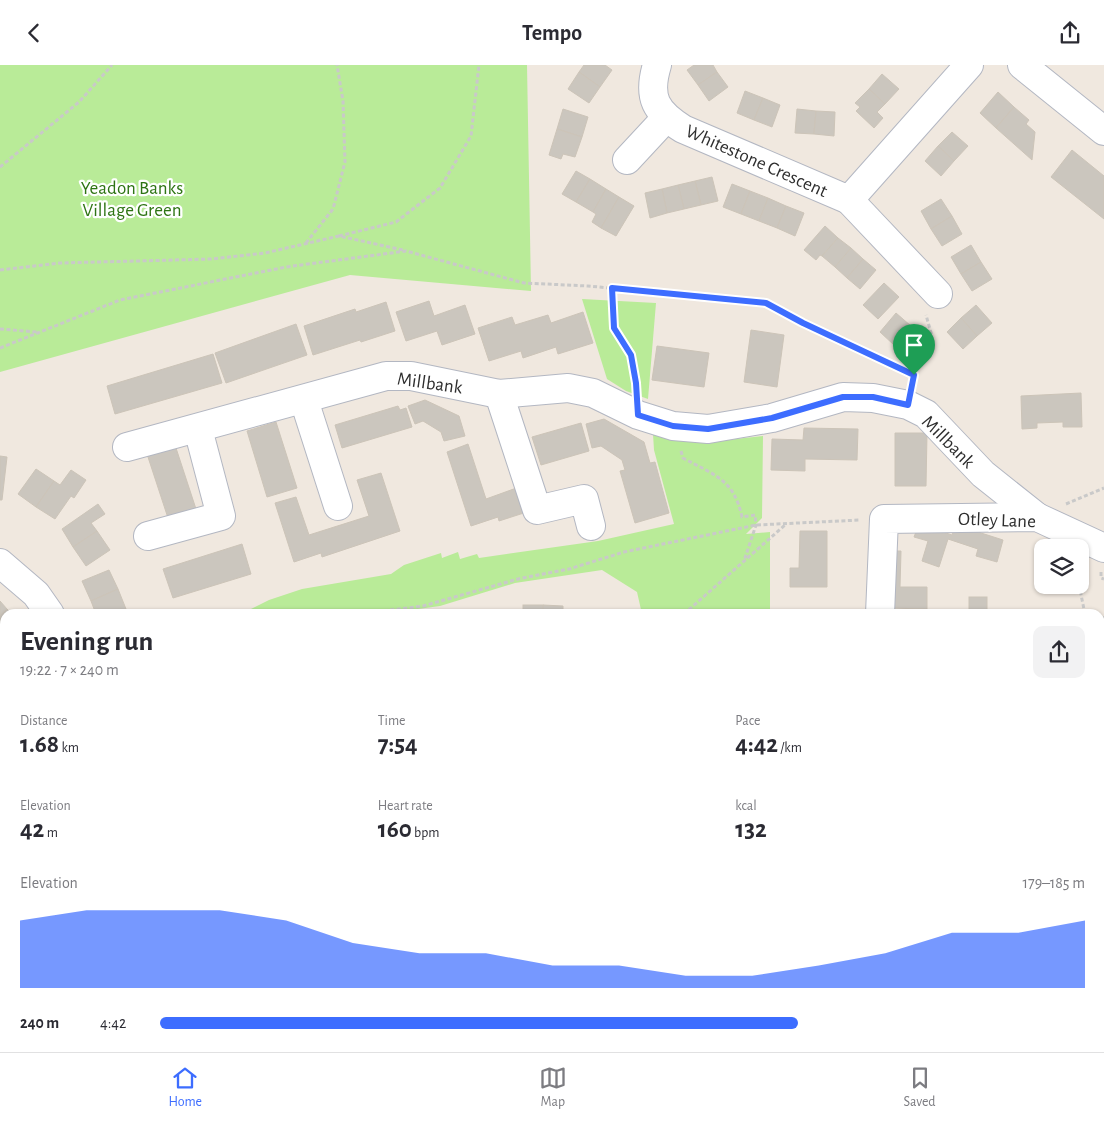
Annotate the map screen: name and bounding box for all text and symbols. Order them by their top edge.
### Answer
icon: back [20,19,48,47]
icon: share [1056,19,1084,47]
text: Tempo [522,22,582,44]
street label: Whitestone Crescent [683,122,830,201]
park label: Yeadon Banks Village Green [81,179,183,220]
pin [893,324,935,375]
icon: arrive [900,331,928,359]
street label: Millbank [396,369,464,398]
street label: Millbank [918,412,978,472]
street label: Otley Lane [958,510,1036,531]
map controls [1034,539,1089,594]
button: layers [1034,539,1089,594]
button: share [1033,626,1085,678]
text: Evening run [20,628,153,656]
text: 19:22 · 7 × 240 m [20,662,119,678]
text: Distance [20,714,67,728]
text: Time [378,714,406,728]
text: Pace [735,714,761,728]
text: 1.68 [20,732,59,757]
text: 7:54 [378,732,418,757]
text: 4:42 [735,732,778,757]
text: km [59,741,79,755]
text: /km [778,741,802,755]
text: Elevation [20,799,71,813]
text: Heart rate [378,799,433,813]
text: kcal [735,799,757,813]
text: 42 [20,817,44,842]
text: 160 [378,817,412,842]
text: 132 [735,817,767,842]
text: m [44,826,58,840]
text: bpm [412,826,439,840]
text: Elevation [20,875,78,891]
text: 179–185 m [1022,875,1085,891]
text: 240 m [20,1015,59,1031]
text: 4:42 [100,1015,126,1031]
tab: Home [168,1064,202,1111]
tab: Map [539,1064,567,1111]
tab: Saved [904,1064,936,1111]

